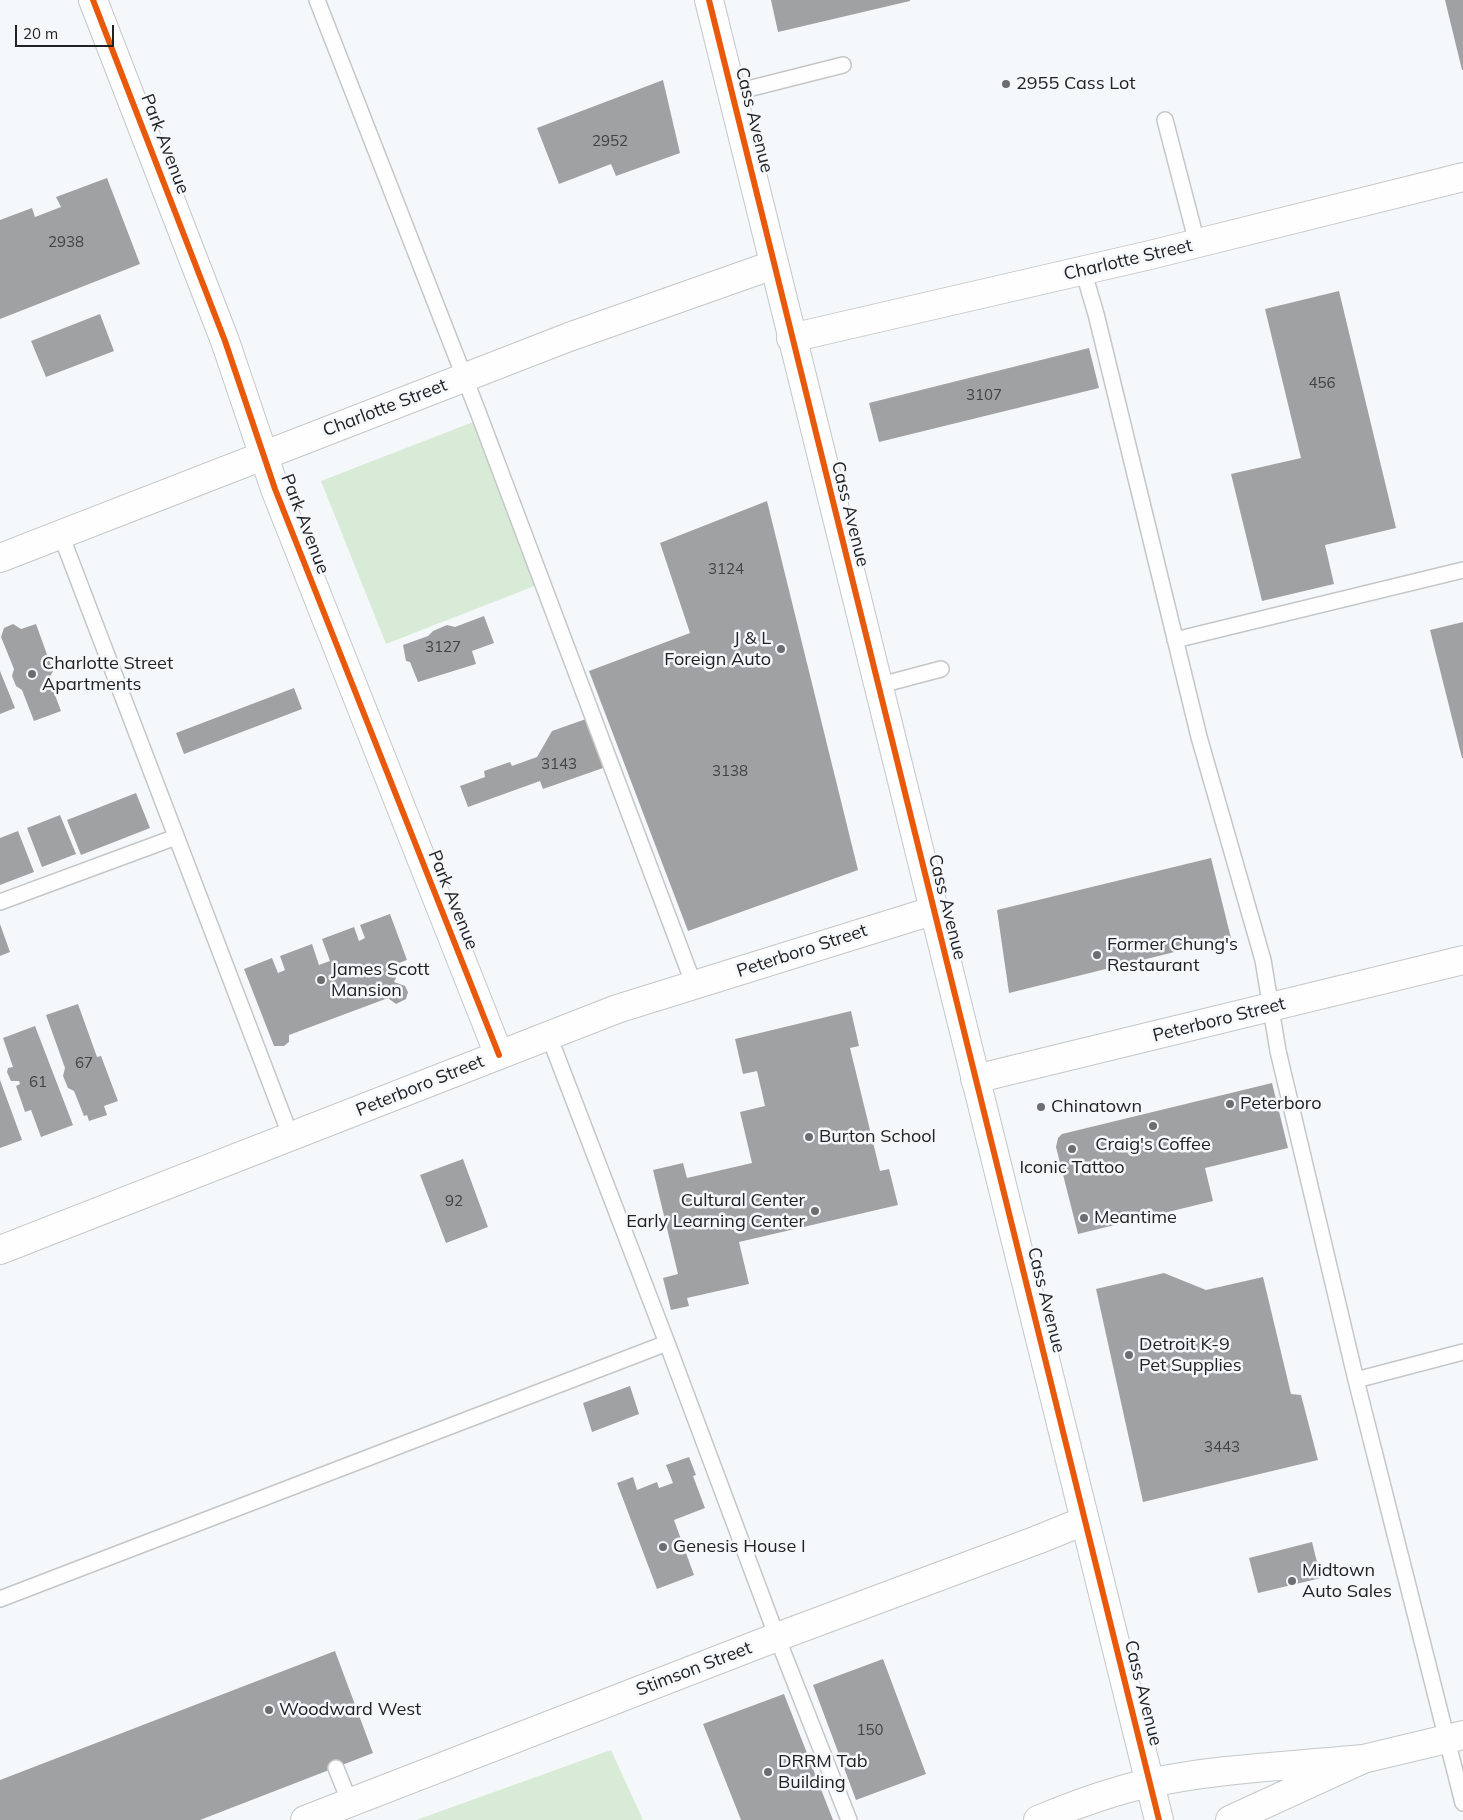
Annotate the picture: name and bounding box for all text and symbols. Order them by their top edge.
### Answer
scale bar [18,15,116,47]
text: 20 m [23,24,58,43]
street label: Cass Avenue [730,65,778,175]
place label: 2955 Cass Lot [1016,73,1135,95]
marker: 2955 Cass Lot [1000,78,1012,90]
street label: Park Avenue [136,91,194,197]
house number: 2952 [592,132,628,150]
house number: 2938 [48,233,84,251]
street label: Charlotte Street [1062,235,1194,285]
street label: Charlotte Street [320,374,450,442]
house number: 456 [1309,374,1335,392]
house number: 3107 [966,386,1002,404]
street label: Cass Avenue [826,459,874,569]
street label: Park Avenue [276,471,334,577]
house number: 3124 [708,560,744,578]
place label: J & L Foreign Auto [664,628,771,670]
house number: 3127 [425,638,461,656]
marker: J & L Foreign Auto [775,643,787,655]
place label: Charlotte Street Apartments [42,653,173,696]
marker: Charlotte Street Apartments [26,668,38,680]
house number: 3143 [541,755,577,773]
house number: 3138 [712,762,748,780]
street label: Park Avenue [423,847,483,953]
street label: Cass Avenue [923,852,971,962]
street label: Peterboro Street [734,920,870,982]
place label: Former Chung's Restaurant [1107,934,1238,976]
marker: Former Chung's Restaurant [1091,949,1103,961]
place label: James Scott Mansion [331,959,429,1002]
marker: James Scott Mansion [315,974,327,986]
street label: Peterboro Street [1150,993,1288,1047]
street label: Peterboro Street [353,1051,487,1121]
house number: 67 [75,1054,93,1072]
house number: 61 [29,1073,47,1091]
place label: Peterboro [1240,1093,1321,1115]
place label: Chinatown [1051,1096,1142,1118]
marker: Peterboro [1224,1098,1236,1110]
marker: Chinatown [1035,1101,1047,1113]
marker: Craig's Coffee [1147,1120,1159,1132]
place label: Burton School [819,1126,936,1148]
marker: Burton School [803,1131,815,1143]
place label: Craig's Coffee [1095,1134,1211,1156]
marker: Iconic Tattoo [1066,1143,1078,1155]
place label: Iconic Tattoo [1019,1157,1125,1179]
place label: Cultural Center Early Learning Center [626,1190,805,1232]
house number: 92 [445,1192,463,1210]
marker: Cultural Center Early Learning Center [809,1205,821,1217]
place label: Meantime [1094,1207,1177,1229]
marker: Meantime [1078,1212,1090,1224]
street label: Cass Avenue [1022,1245,1070,1355]
place label: Detroit K-9 Pet Supplies [1139,1334,1242,1376]
marker: Detroit K-9 Pet Supplies [1123,1349,1135,1361]
house number: 3443 [1204,1438,1240,1456]
place label: Genesis House I [673,1536,806,1558]
marker: Genesis House I [657,1541,669,1553]
place label: Midtown Auto Sales [1302,1560,1392,1602]
marker: Midtown Auto Sales [1286,1575,1298,1587]
street label: Stimson Street [633,1637,755,1701]
street label: Cass Avenue [1119,1638,1167,1748]
place label: Woodward West [279,1699,421,1721]
marker: Woodward West [263,1704,275,1716]
house number: 150 [857,1721,883,1739]
place label: DRRM Tab Building [778,1751,868,1794]
marker: DRRM Tab Building [762,1766,774,1778]

